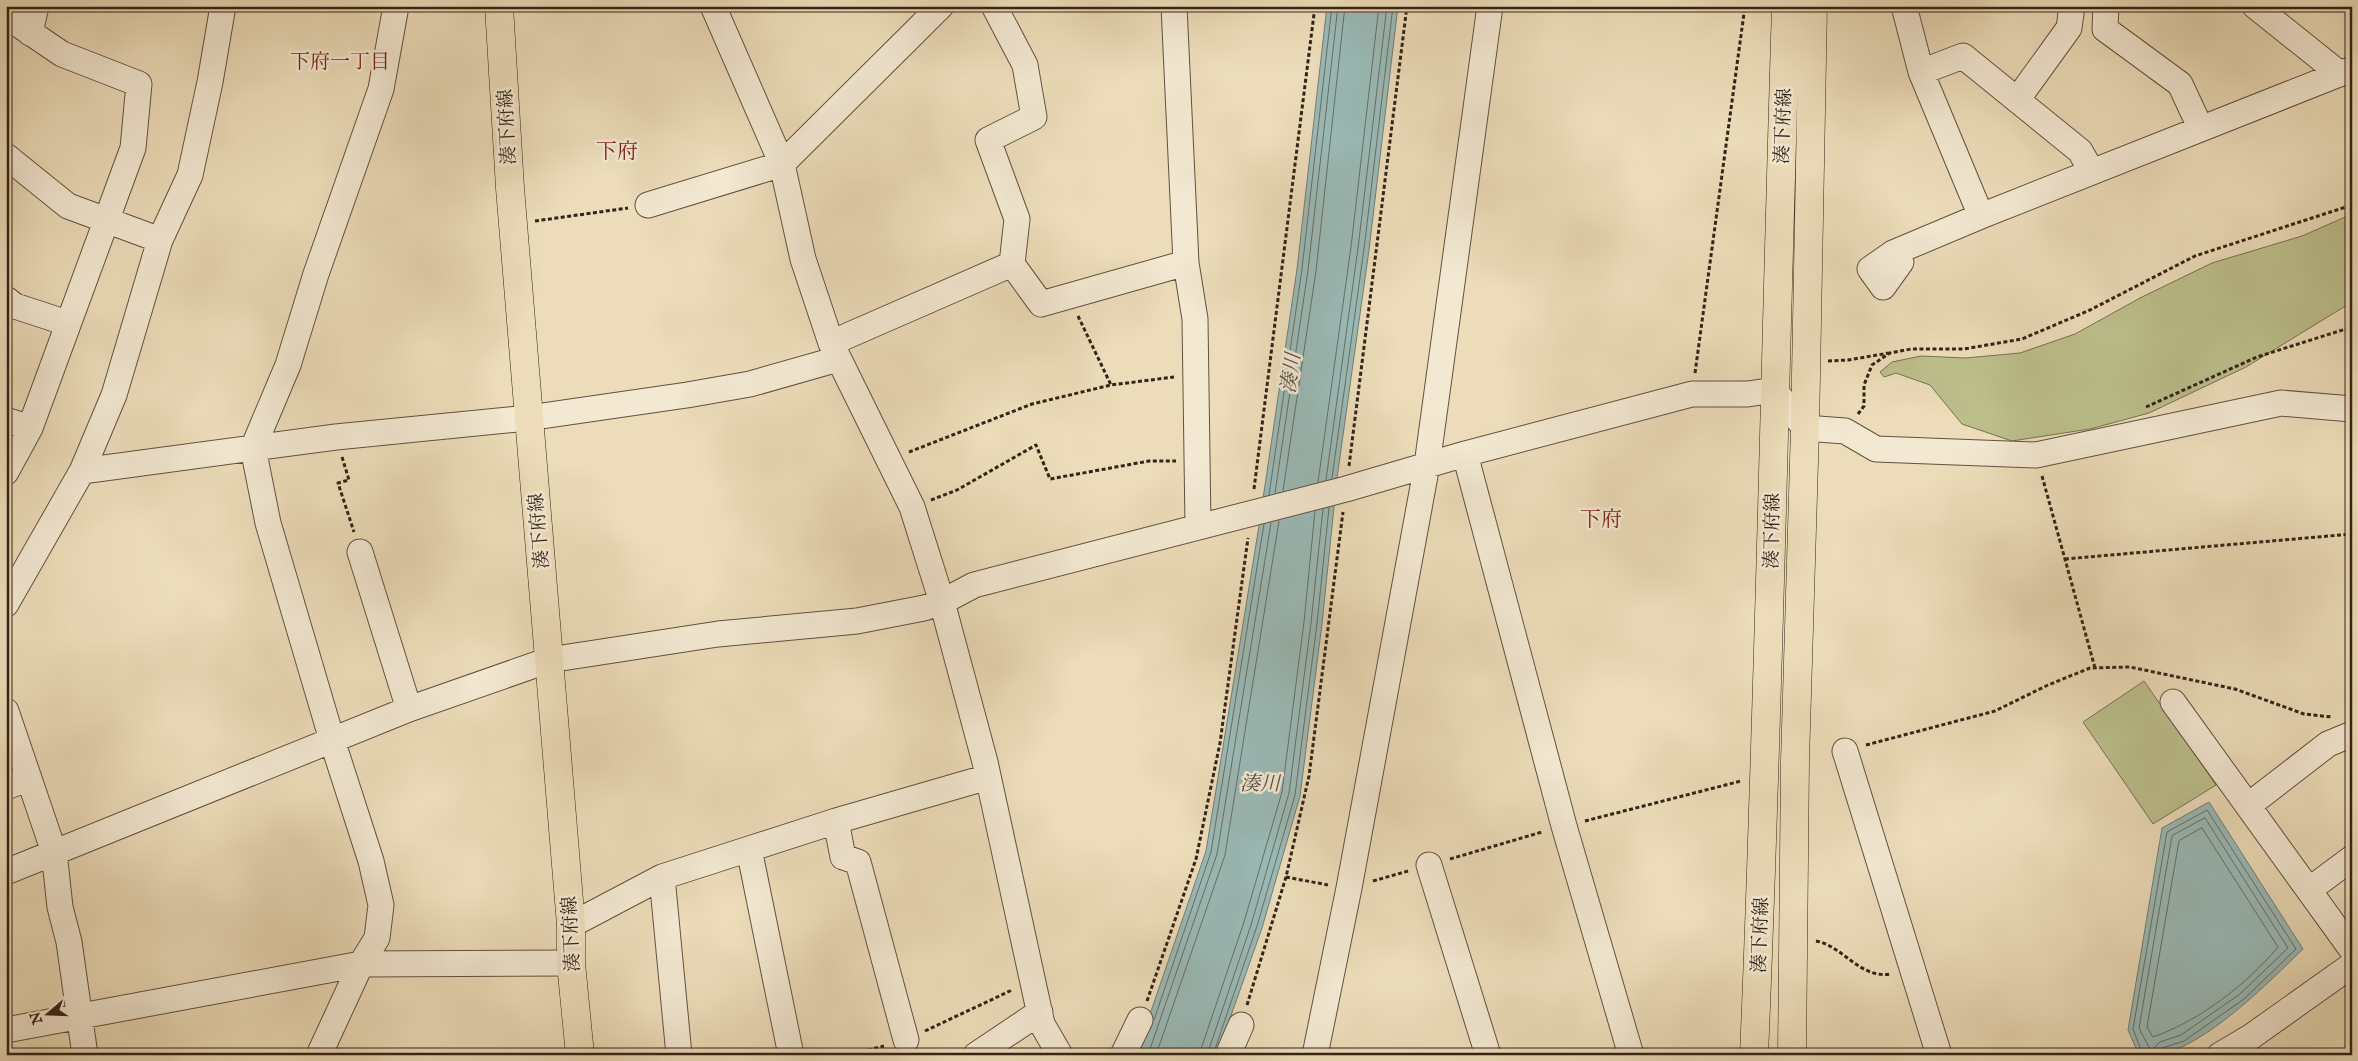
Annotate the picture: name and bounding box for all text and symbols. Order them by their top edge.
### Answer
district label: 下府一丁目 [290,50,390,75]
street label: 湊下府線 [494,88,522,165]
street label: 湊下府線 [1771,88,1797,164]
district label: 下府 [596,139,638,166]
water label: 湊川 [1276,350,1307,395]
street label: 湊下府線 [525,492,555,570]
street label: 湊下府線 [1760,493,1786,569]
district label: 下府 [1580,507,1622,534]
water label: 湊川 [1240,772,1282,797]
street label: 湊下府線 [558,895,586,972]
street label: 湊下府線 [1748,897,1774,973]
north arrow [22,988,72,1038]
text: N [26,1009,47,1028]

